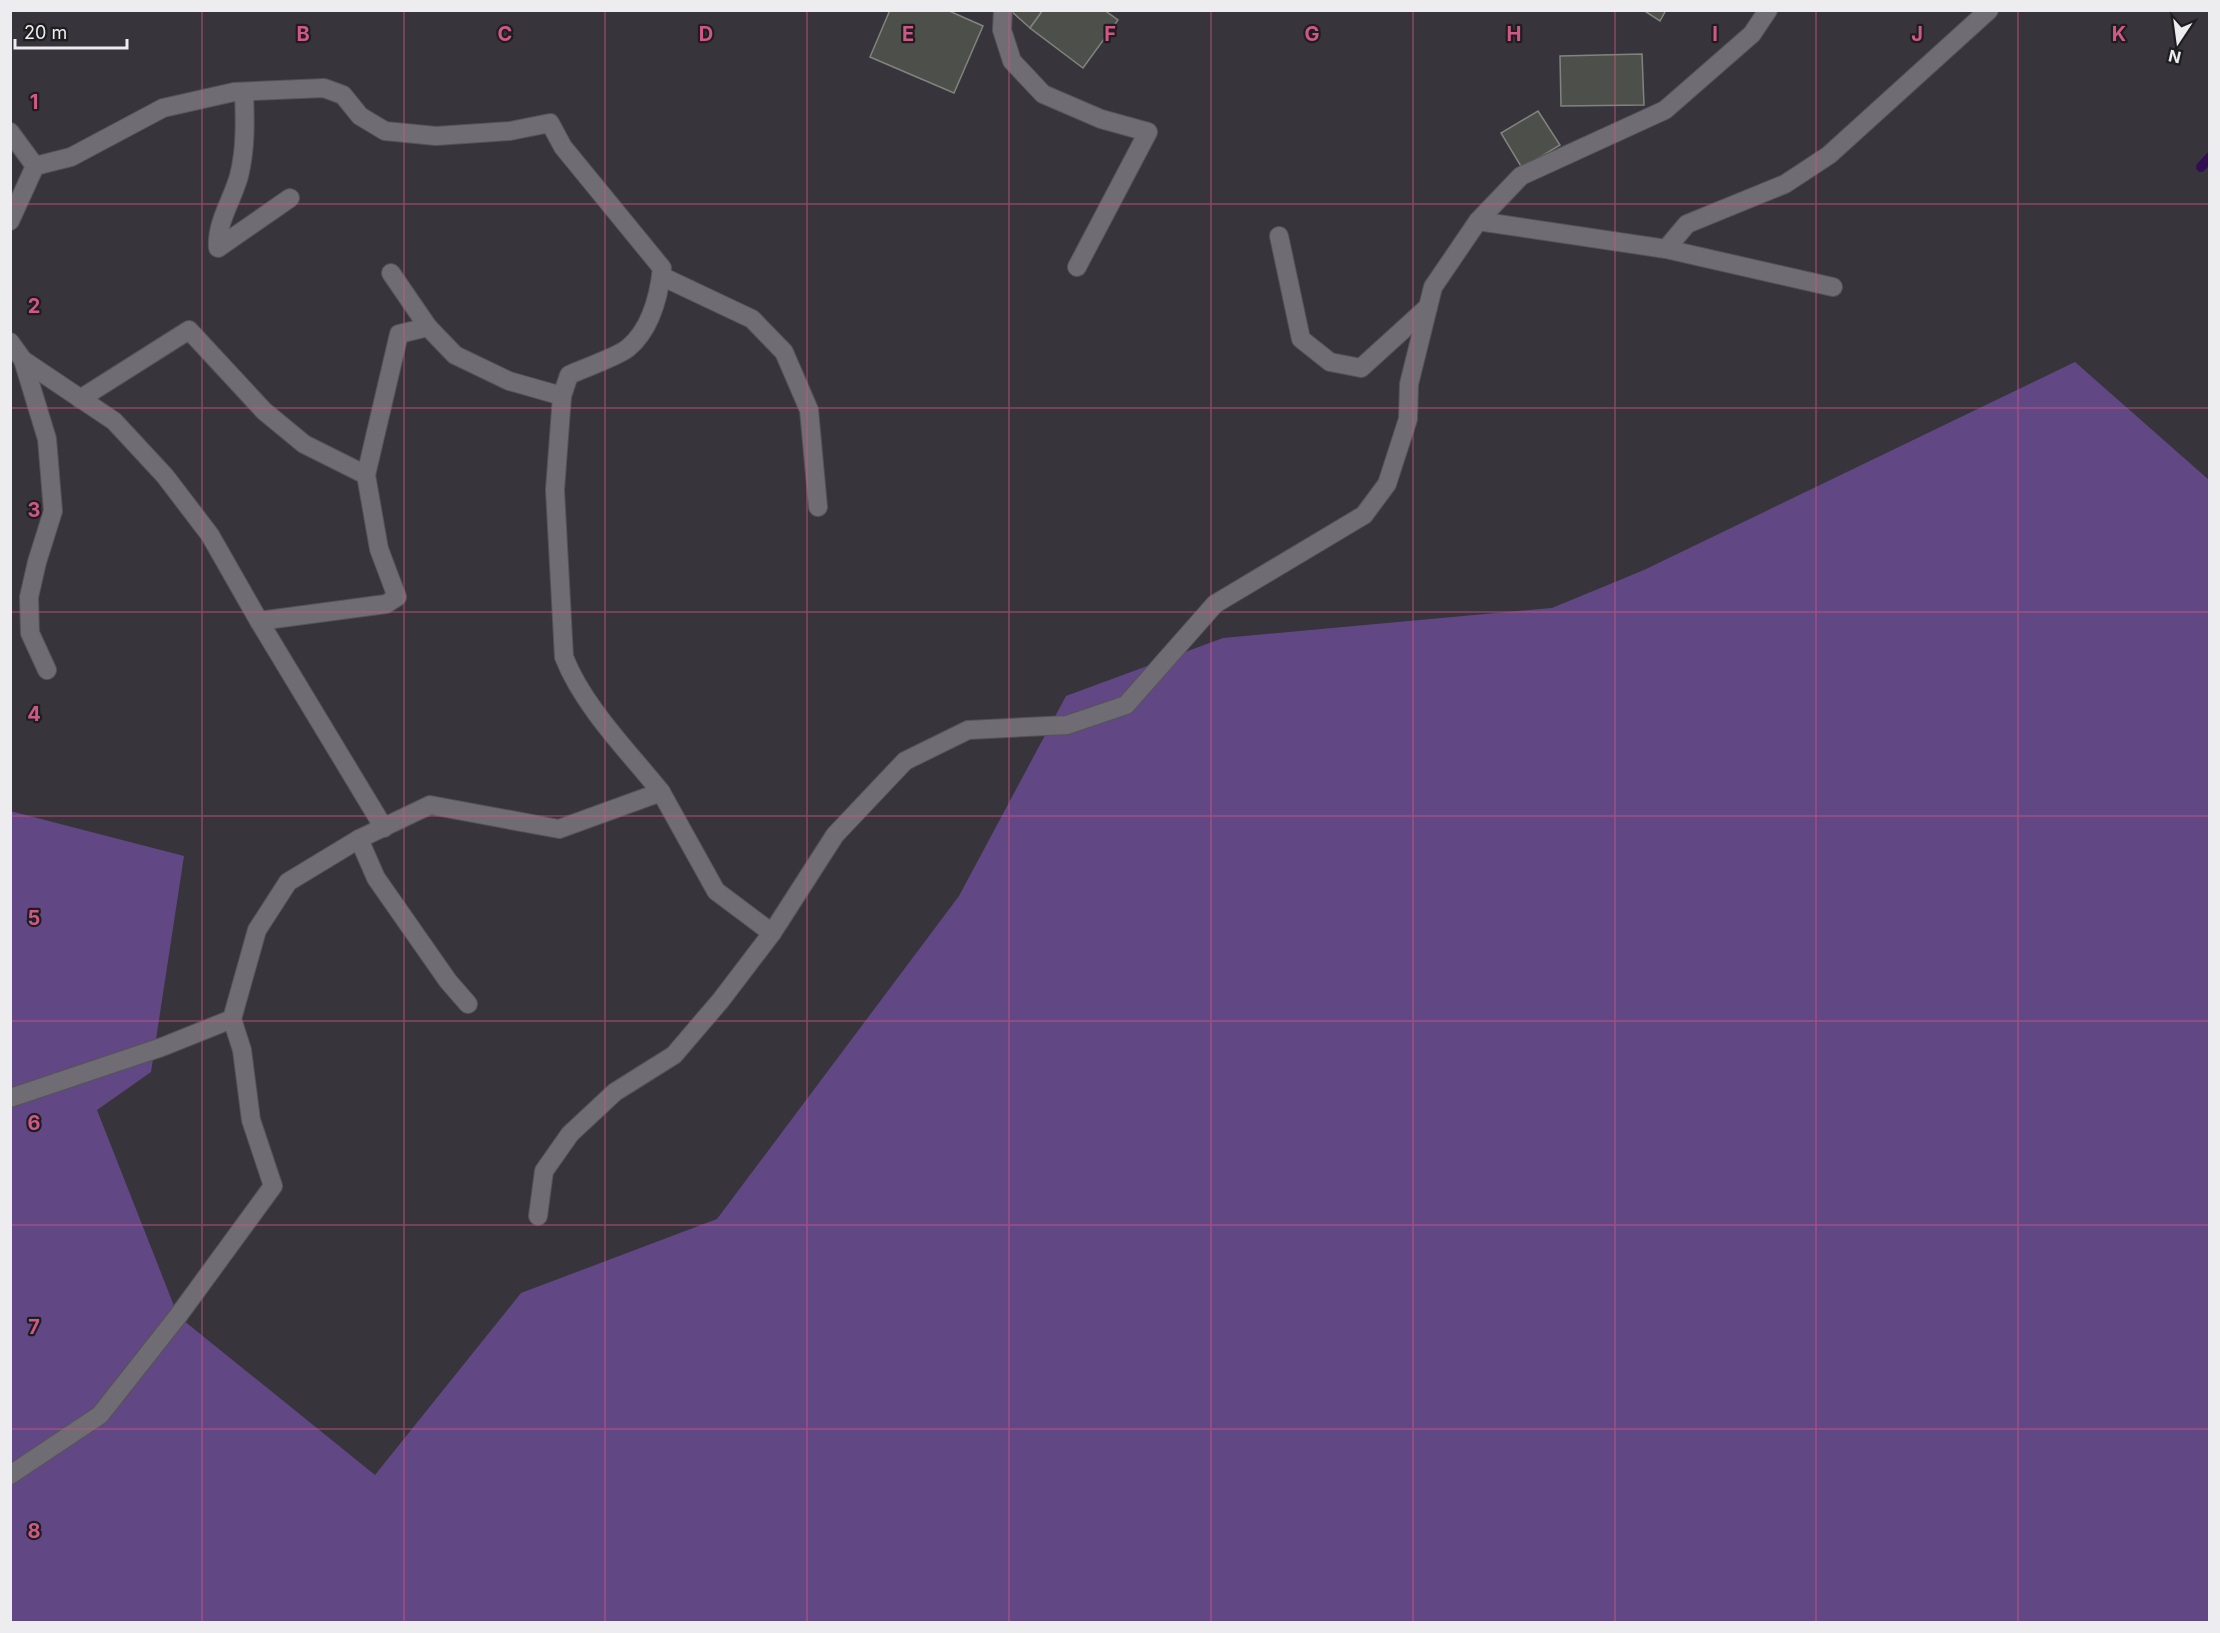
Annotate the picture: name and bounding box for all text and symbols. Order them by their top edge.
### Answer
scale bar [15,12,128,50]
north arrow [2148,12,2208,72]
text: 20 m [24,22,67,43]
text: B [296,22,310,46]
text: C [498,22,512,46]
text: D [699,22,713,46]
text: E [902,22,914,46]
text: F [1104,22,1116,46]
text: G [1304,22,1320,46]
text: H [1507,22,1521,46]
text: I [1712,22,1718,46]
text: J [1911,22,1923,46]
text: K [2112,22,2126,46]
text: N [2166,45,2183,68]
text: 1 [30,90,38,114]
text: 2 [28,294,40,318]
text: 3 [28,498,40,522]
text: 4 [27,702,41,726]
text: 5 [28,906,40,930]
text: 6 [28,1111,41,1135]
text: 7 [28,1315,40,1339]
text: 8 [27,1519,41,1543]

